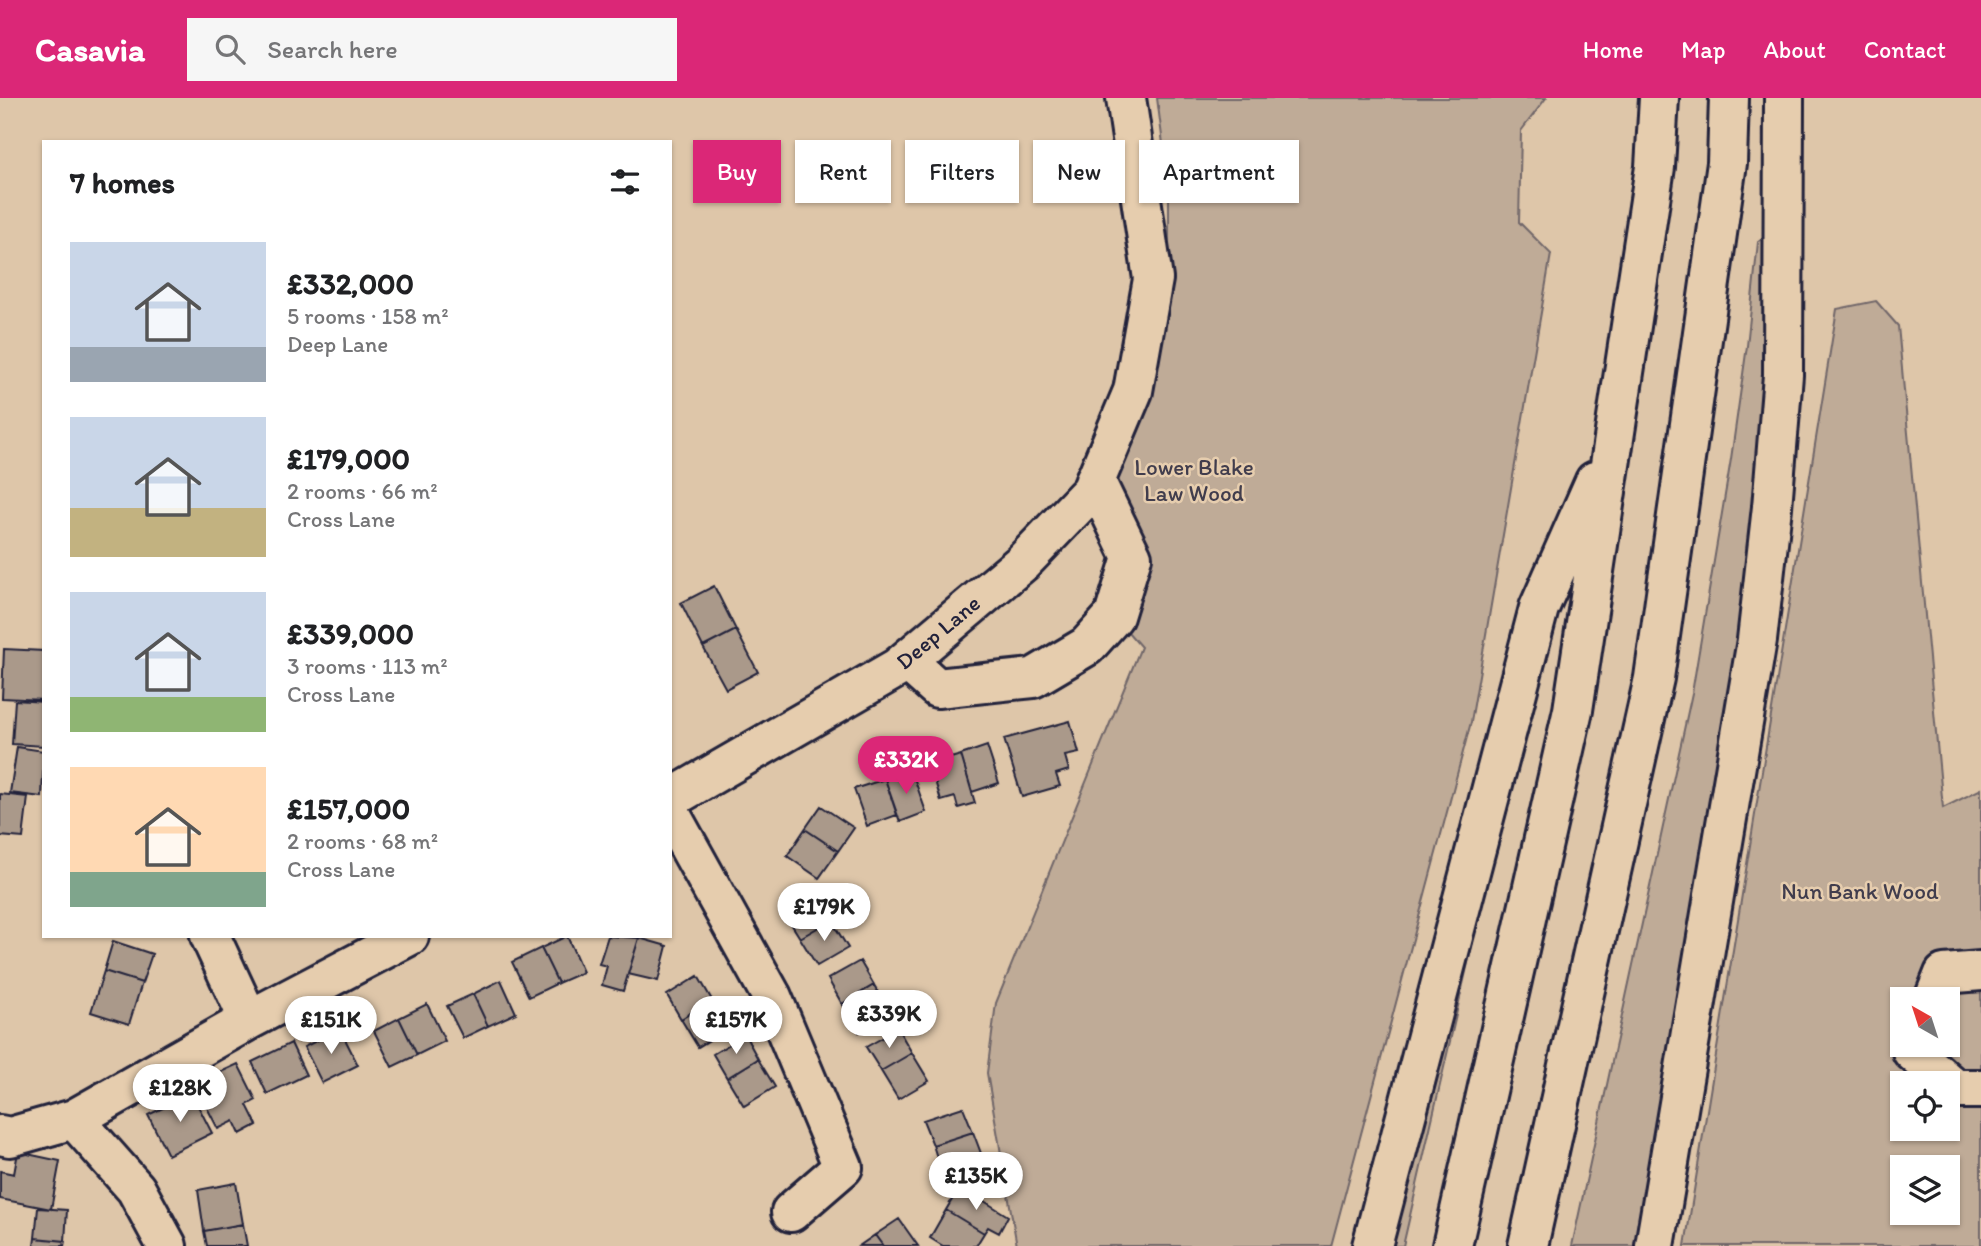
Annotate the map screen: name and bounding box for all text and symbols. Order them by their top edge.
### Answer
search box [187,18,677,81]
text: Casavia [35,30,145,69]
icon: search [211,30,249,68]
text: Search here [267,33,398,65]
text: Home [1583,35,1643,64]
text: Map [1681,35,1725,64]
text: About [1763,35,1826,64]
text: Contact [1864,35,1946,64]
chip: Buy [693,140,781,203]
chip: Rent [795,140,891,203]
chip: Filters [905,140,1019,203]
chip: New [1033,140,1125,203]
chip: Apartment [1139,140,1299,203]
icon: filters [606,163,644,201]
text: 7 homes [70,164,175,201]
text: £332,000 [287,265,414,302]
icon: home [126,270,210,354]
text: 5 rooms · 158 m² [287,302,449,330]
text: Deep Lane [287,330,388,358]
text: £179,000 [287,440,410,477]
icon: home [126,445,210,529]
park label: Lower Blake Law Wood [1134,453,1254,507]
text: 2 rooms · 66 m² [287,477,438,505]
text: Cross Lane [287,505,395,533]
street label: Deep Lane [890,589,986,675]
text: £339,000 [287,615,414,652]
icon: home [126,620,210,704]
text: 3 rooms · 113 m² [287,652,448,680]
text: Cross Lane [287,680,395,708]
pin: £332K [857,736,955,796]
text: £332K [874,745,938,773]
text: £157,000 [287,790,410,827]
icon: home [126,795,210,879]
text: 2 rooms · 68 m² [287,827,438,855]
text: Cross Lane [287,855,395,883]
park label: Nun Bank Wood [1781,877,1939,905]
pin: £179K [775,884,873,943]
text: £179K [793,892,855,920]
north arrow [1890,987,1960,1057]
map controls [1890,987,1960,1225]
pin: £339K [840,990,938,1050]
pin: £151K [282,996,380,1056]
pin: £157K [687,996,785,1056]
text: £339K [857,999,921,1027]
text: £151K [301,1005,361,1033]
text: £157K [705,1005,767,1033]
pin: £128K [131,1065,229,1124]
button: locate [1890,1071,1960,1141]
text: £128K [149,1073,211,1101]
pin: £135K [927,1152,1025,1212]
button: layers [1890,1155,1960,1225]
text: £135K [945,1161,1007,1189]

